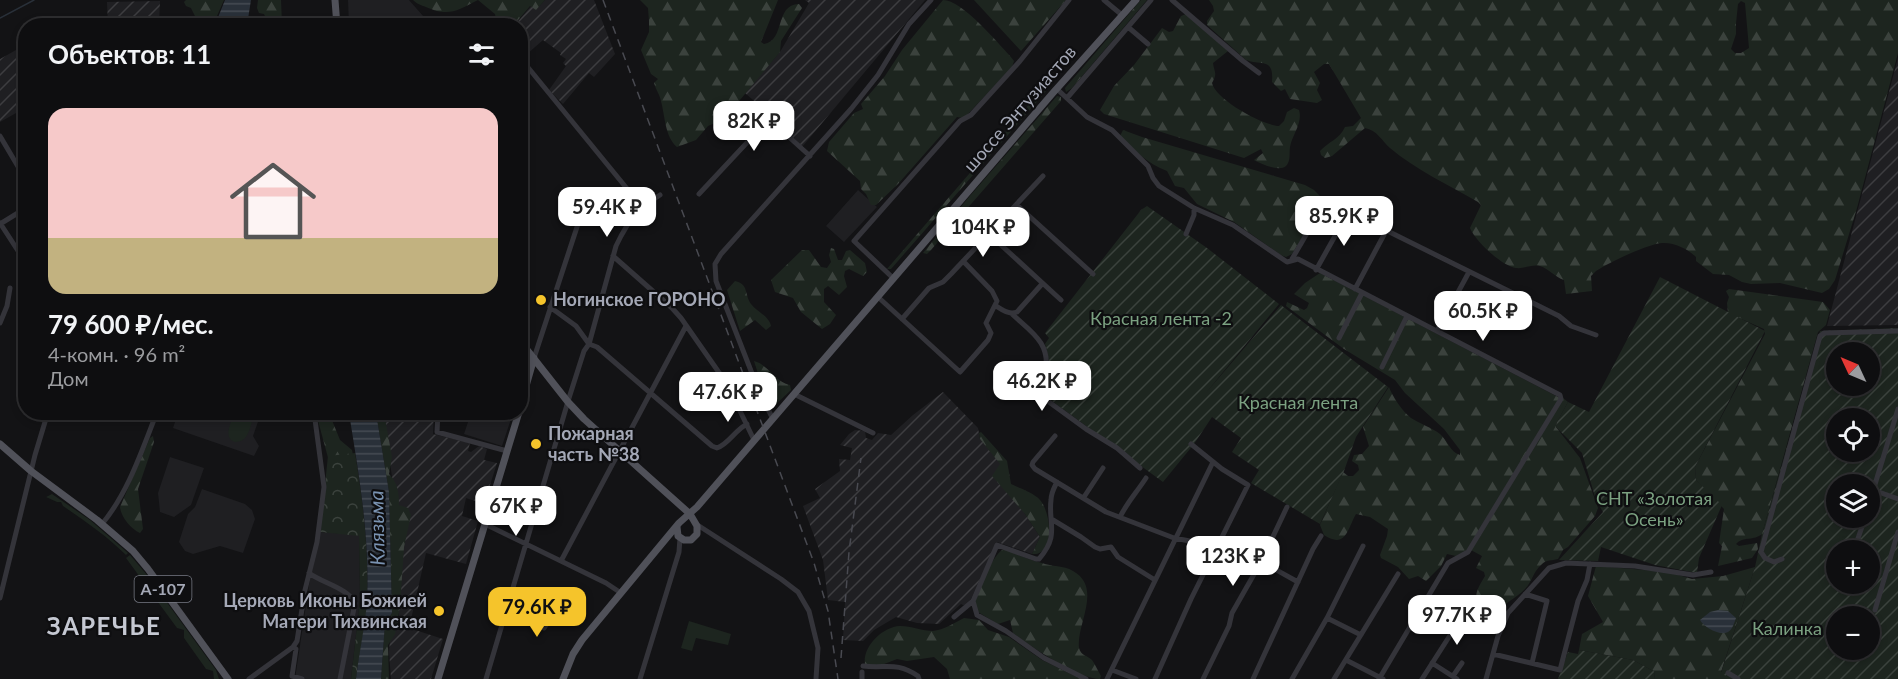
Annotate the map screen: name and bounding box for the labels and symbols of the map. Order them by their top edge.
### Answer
street label: шоссе Энтузиастов [958,41,1080,176]
pin: 82K ₽ [712,101,796,152]
pin: 59.4K ₽ [552,187,662,238]
pin: 85.9K ₽ [1289,196,1399,247]
pin: 104K ₽ [934,207,1032,258]
place label: Ногинское ГОРОНО [553,288,726,310]
pin: 60.5K ₽ [1428,291,1538,342]
marker: Ногинское ГОРОНО [534,293,548,307]
park label: Красная лента -2 [1090,307,1232,329]
north arrow [1826,342,1880,396]
pin: 46.2K ₽ [987,361,1097,412]
pin: 47.6K ₽ [673,372,783,423]
park label: Красная лента [1238,391,1358,413]
place label: Пожарная часть №38 [548,422,640,465]
marker: Пожарная часть №38 [529,437,543,451]
pin: 67K ₽ [474,486,558,537]
park label: СНТ «Золотая Осень» [1596,487,1712,530]
water label: Клязьма [363,490,389,566]
pin: 123K ₽ [1184,536,1282,587]
road number: А-107 [134,576,192,602]
pin: 79.6K ₽ [482,587,592,638]
place label: Церковь Иконы Божией Матери Тихвинская [223,589,427,632]
pin: 97.7K ₽ [1402,595,1512,646]
marker: Церковь Иконы Божией Матери Тихвинская [432,604,446,618]
district label: ЗАРЕЧЬЕ [47,611,161,640]
park label: Калинка [1752,617,1822,639]

